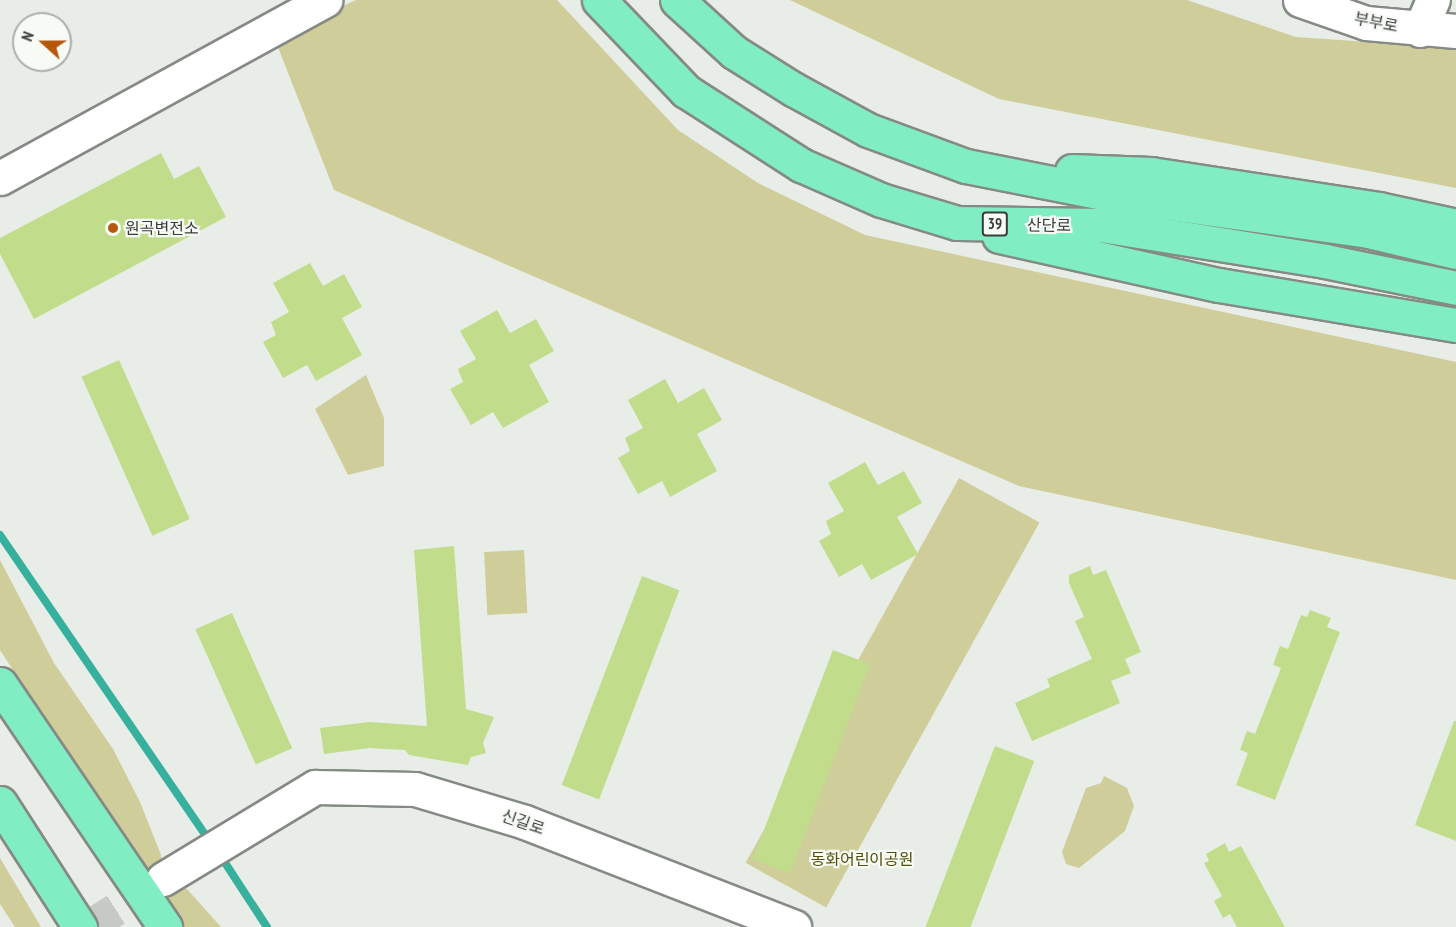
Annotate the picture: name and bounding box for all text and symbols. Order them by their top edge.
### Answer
street label: 부부로 [1352,8,1400,36]
north arrow [12,12,72,72]
text: N [16,29,38,44]
road number: 39 [982,212,1008,236]
street label: 산단로 [1027,215,1071,235]
place label: 원곡변전소 [125,218,199,238]
marker: 원곡변전소 [106,221,120,235]
street label: 신길로 [499,806,547,838]
park label: 동화어린이공원 [810,849,914,869]

